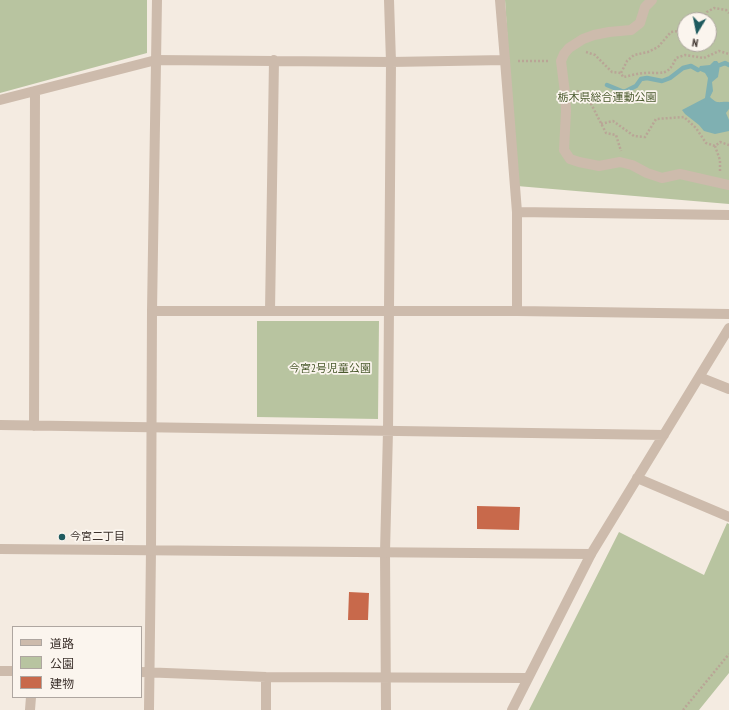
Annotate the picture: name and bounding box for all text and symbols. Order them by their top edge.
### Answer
north arrow [677,12,717,52]
text: N [691,35,699,50]
park label: 栃木県総合運動公園 [558,91,656,105]
park label: 今宮2号児童公園 [289,362,371,376]
place label: 今宮二丁目 [70,530,125,544]
marker: 今宮二丁目 [57,532,67,542]
legend [12,626,142,698]
text: 道路 [50,636,74,651]
text: 公園 [50,656,74,671]
text: 建物 [50,676,74,691]

